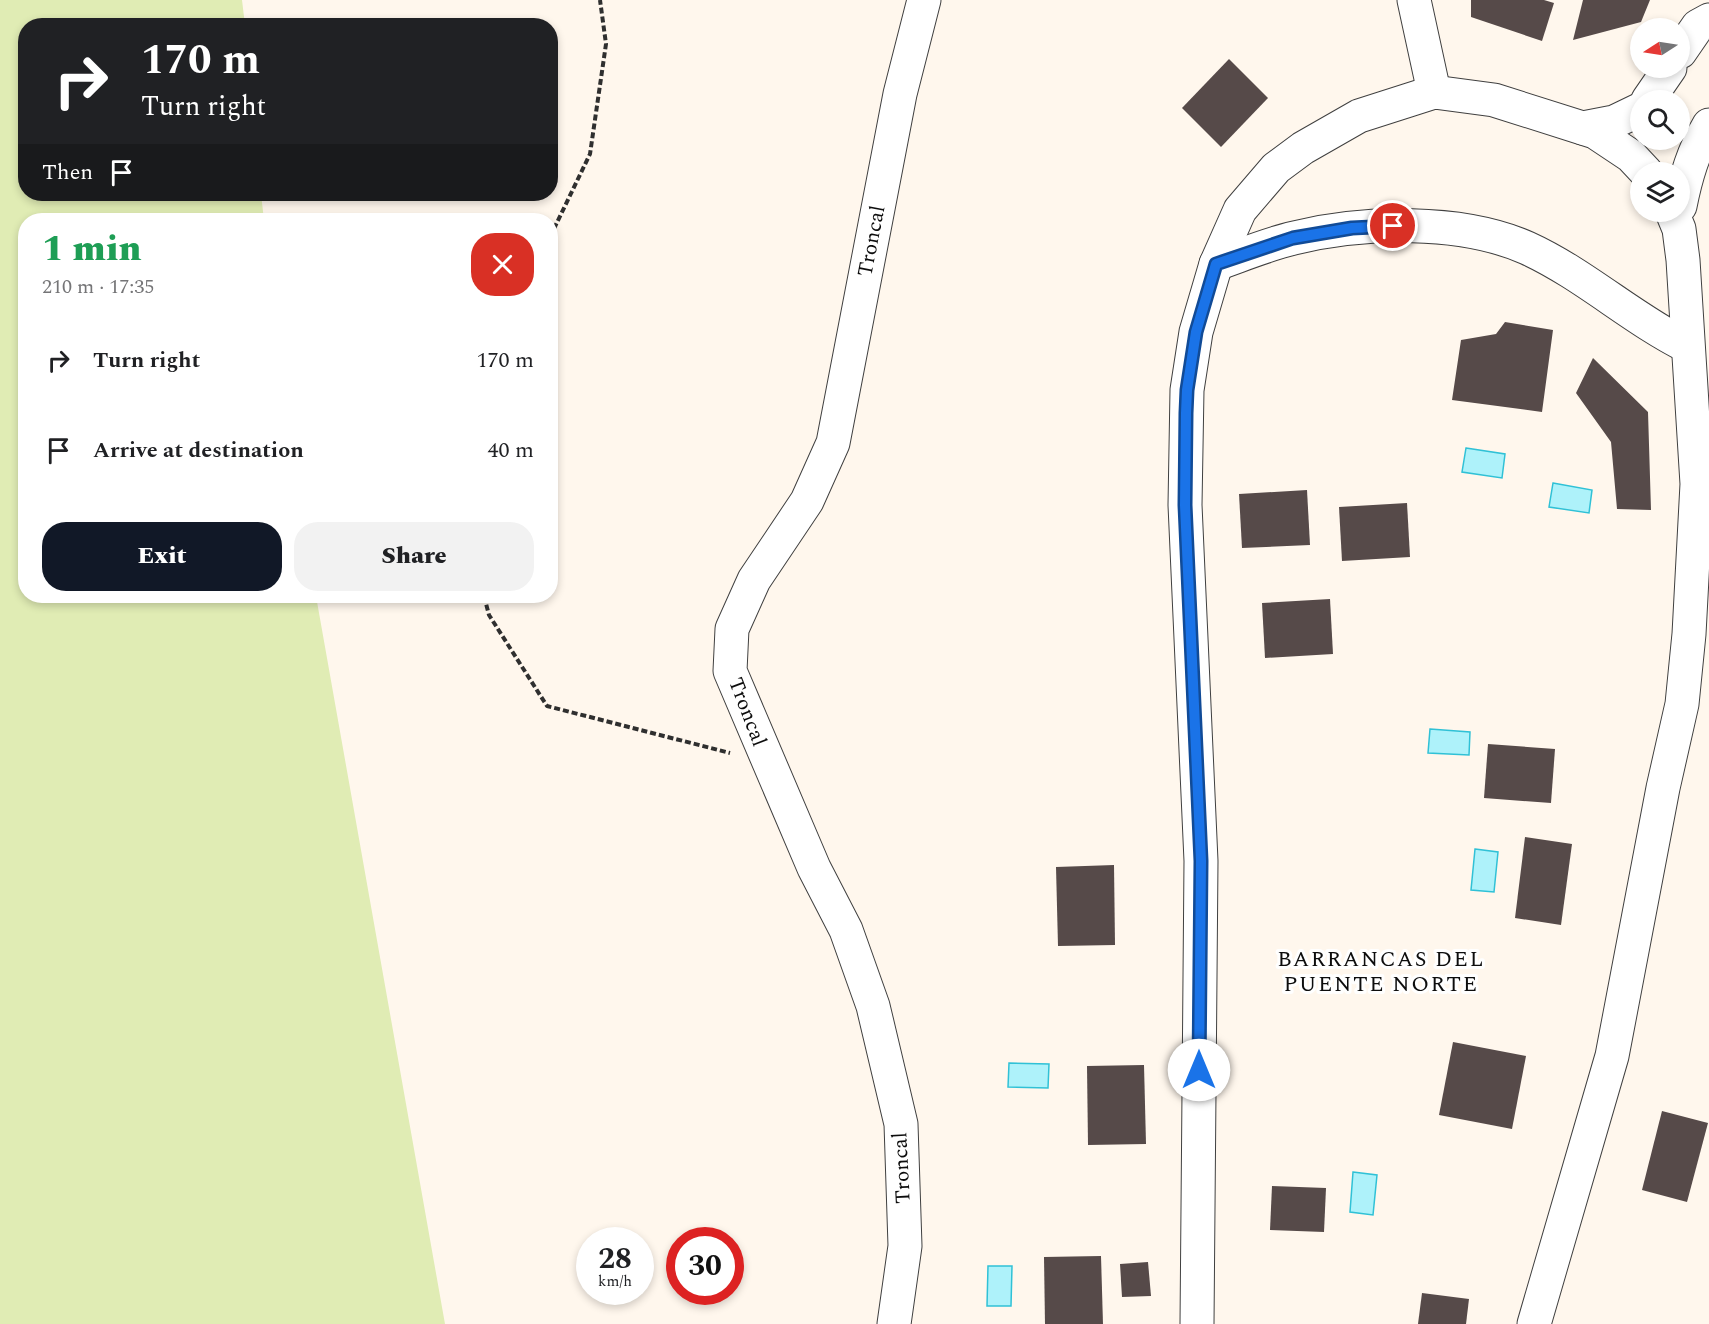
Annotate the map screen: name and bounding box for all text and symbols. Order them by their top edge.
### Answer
north arrow [1630,18,1690,78]
map controls [1630,18,1690,222]
text: 170 m [141,29,260,92]
icon: right [42,42,120,120]
text: Turn right [141,86,266,128]
button: search [1630,90,1690,150]
text: Then [42,156,93,189]
icon: arrive [105,156,138,189]
button: layers [1630,162,1690,222]
pin [1367,200,1418,251]
street label: Troncal [849,203,895,279]
icon: arrive [1376,209,1409,242]
text: 1 min [42,222,142,277]
button: close [471,233,534,296]
text: 210 m · 17:35 [42,272,154,302]
icon: right [42,344,75,377]
text: Turn right [93,344,200,377]
text: 170 m [477,344,534,377]
icon: arrive [42,434,75,467]
text: Arrive at destination [93,434,304,467]
text: 40 m [488,434,534,467]
button: Exit [42,522,282,591]
button: Share [294,522,534,591]
street label: Troncal [719,673,775,751]
district label: BARRANCAS DEL PUENTE NORTE [1277,943,1485,1001]
position arrow [1167,1038,1231,1102]
street label: Troncal [884,1131,920,1205]
speed limit sign: 30 [666,1227,744,1305]
text: 28 [598,1236,632,1282]
text: km/h [598,1270,632,1293]

